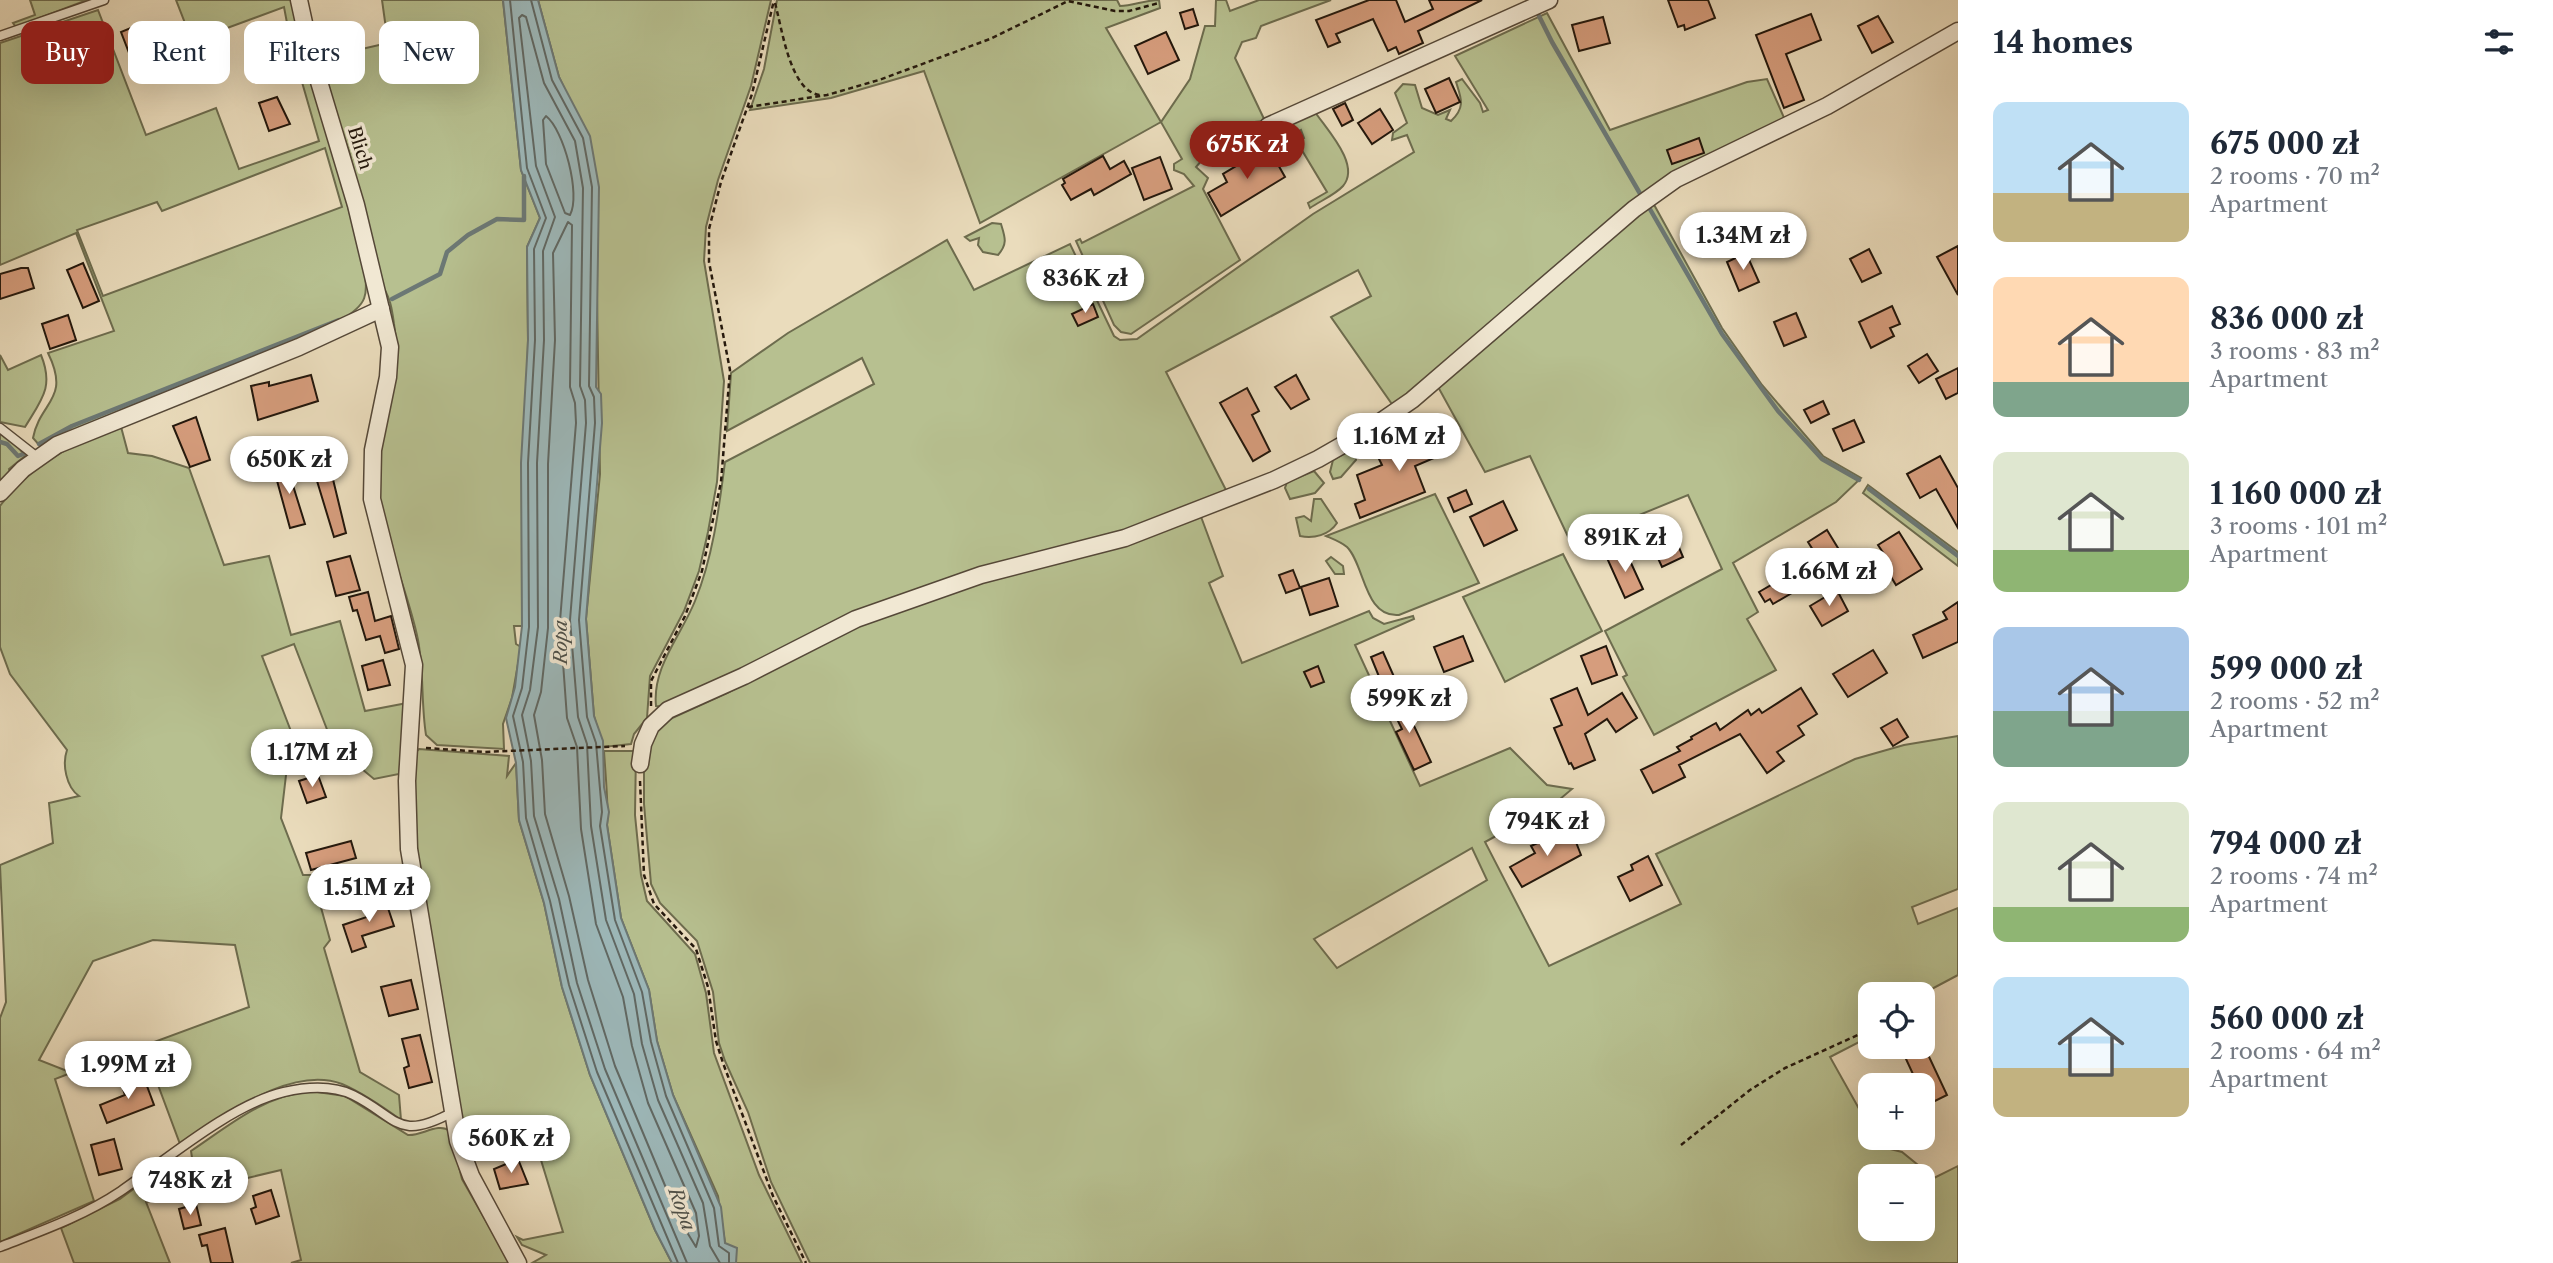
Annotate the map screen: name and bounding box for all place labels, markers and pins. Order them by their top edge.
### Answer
pin: 675K zł [1182,122,1312,181]
pin: 1.34M zł [1671,212,1815,272]
pin: 836K zł [1020,256,1150,315]
pin: 1.16M zł [1327,414,1471,473]
pin: 650K zł [224,436,354,496]
pin: 891K zł [1560,514,1690,574]
pin: 1.66M zł [1757,548,1901,608]
pin: 599K zł [1344,676,1474,735]
pin: 1.17M zł [240,730,384,789]
pin: 794K zł [1482,798,1612,858]
pin: 1.51M zł [297,864,441,924]
pin: 1.99M zł [56,1042,200,1101]
pin: 560K zł [446,1116,576,1175]
pin: 748K zł [125,1158,255,1217]

